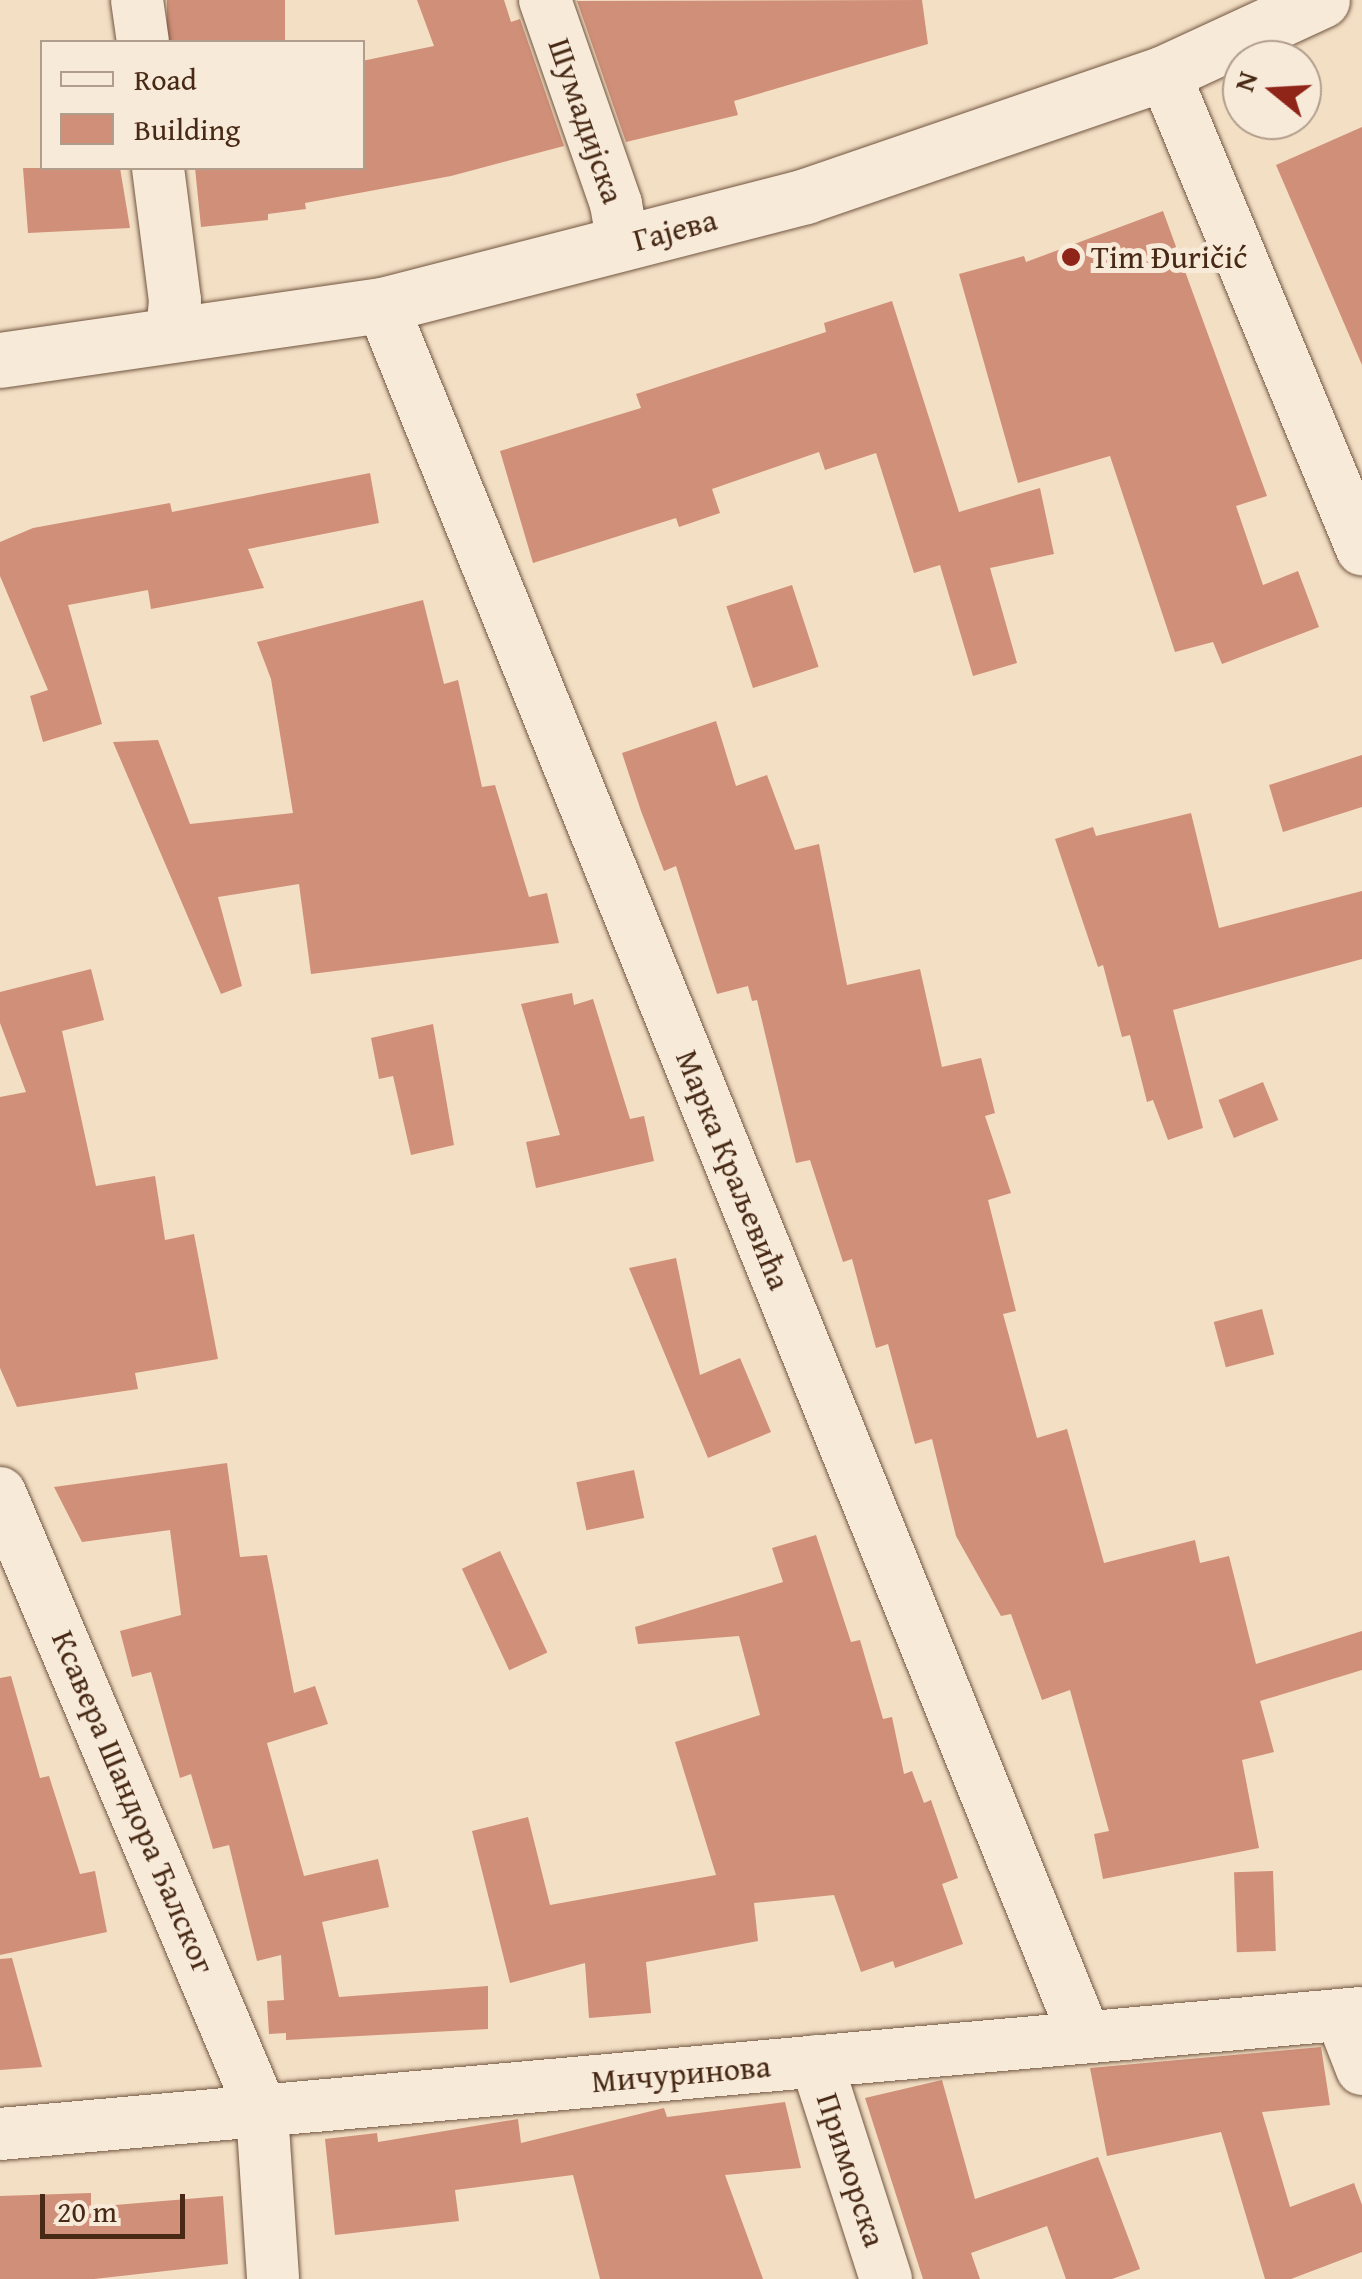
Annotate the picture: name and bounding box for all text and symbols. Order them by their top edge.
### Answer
street label: Шумадијска [540,33,632,209]
legend [40,40,365,170]
north arrow [1222,40,1322,140]
text: Road [134,57,197,101]
text: N [1223,66,1267,96]
text: Building [134,107,240,151]
street label: Гајева [629,200,721,260]
place label: Tim Đuričić [1091,238,1247,276]
marker: Tim Đuričić [1060,246,1082,268]
street label: Марка Краљевића [667,1044,799,1296]
street label: Ксавера Шандора Ђалског [43,1625,223,1979]
street label: Мичуринова [590,2047,772,2101]
street label: Приморска [808,2088,894,2252]
scale bar [45,2174,190,2236]
text: 20 m [57,2189,117,2233]

